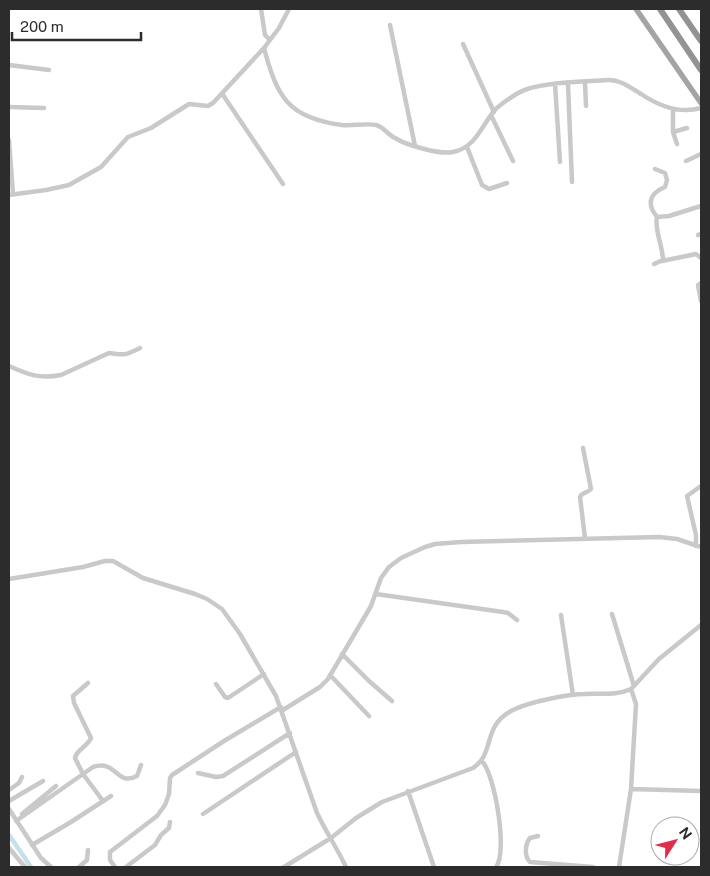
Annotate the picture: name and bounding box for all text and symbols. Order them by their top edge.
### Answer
scale bar [12,10,141,42]
text: 200 m [20,18,64,35]
north arrow [650,816,700,866]
text: N [676,824,695,842]

